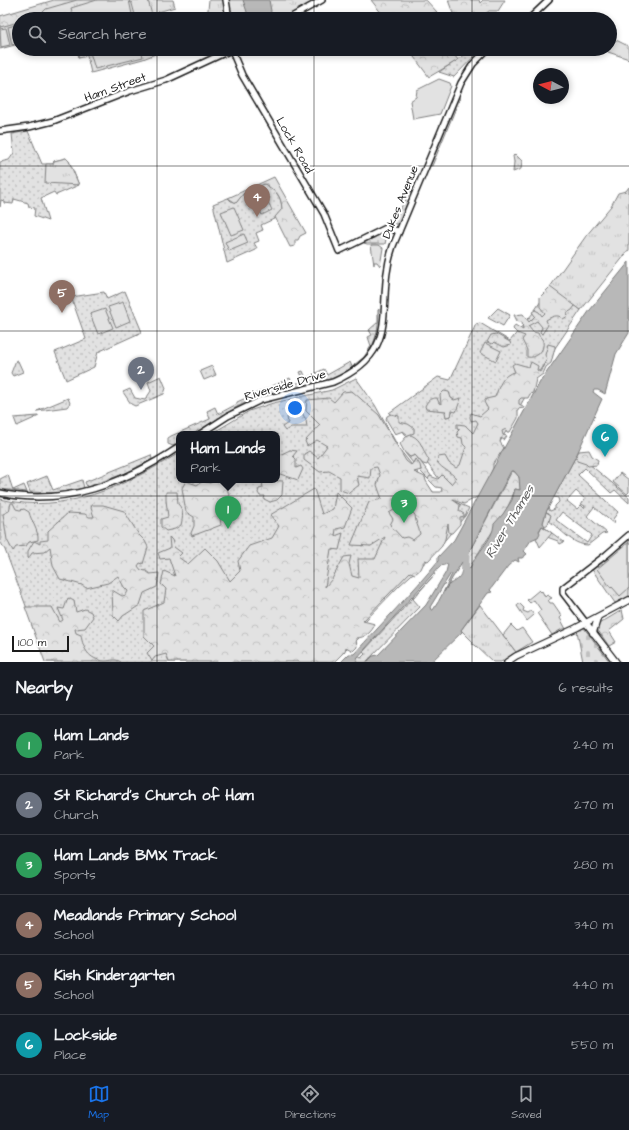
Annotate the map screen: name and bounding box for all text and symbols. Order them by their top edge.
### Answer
search box [12,12,617,56]
icon: search [26,23,48,45]
text: Search here [58,24,147,45]
street label: Ham Street [82,68,149,106]
north arrow [533,68,569,104]
street label: Lock Road [272,114,318,177]
street label: Dukes Avenue [378,163,423,241]
pin: 4 [244,184,270,217]
pin: 5 [49,280,75,313]
pin: 2 [128,357,154,390]
street label: Riverside Drive [242,366,328,405]
your location [285,398,305,418]
pin: 6 [592,424,618,457]
popup [176,431,280,483]
text: Ham Lands [190,438,266,459]
text: Park [190,459,220,477]
water label: River Thames [481,480,540,561]
pin: 3 [391,490,417,523]
pin: 1 [215,496,241,529]
scale bar [12,634,69,653]
text: 100 m [18,635,46,650]
text: Nearby [16,676,73,700]
text: 6 results [558,679,613,697]
text: Ham Lands [54,725,129,746]
text: 1 [28,736,30,754]
text: 240 m [573,736,613,754]
text: Park [54,746,84,764]
text: St Richard's Church of Ham [54,785,254,806]
text: 2 [25,796,33,814]
text: 270 m [574,796,613,814]
text: Church [54,806,98,824]
text: Ham Lands BMX Track [54,845,217,866]
text: 3 [26,856,32,874]
text: 280 m [574,856,613,874]
text: Sports [54,866,96,884]
text: Meadlands Primary School [54,905,236,926]
text: 4 [25,916,33,934]
text: 340 m [574,916,613,934]
text: School [54,926,94,944]
text: Kish Kindergarten [54,965,175,986]
text: 5 [24,976,34,994]
text: 440 m [572,976,613,994]
text: School [54,986,94,1004]
text: Lockside [54,1025,117,1046]
text: 6 [25,1036,33,1054]
text: 550 m [571,1036,613,1054]
text: Place [54,1046,86,1064]
tab: Map [88,1083,110,1122]
tab: Directions [285,1083,336,1122]
tab: Saved [511,1083,541,1122]

